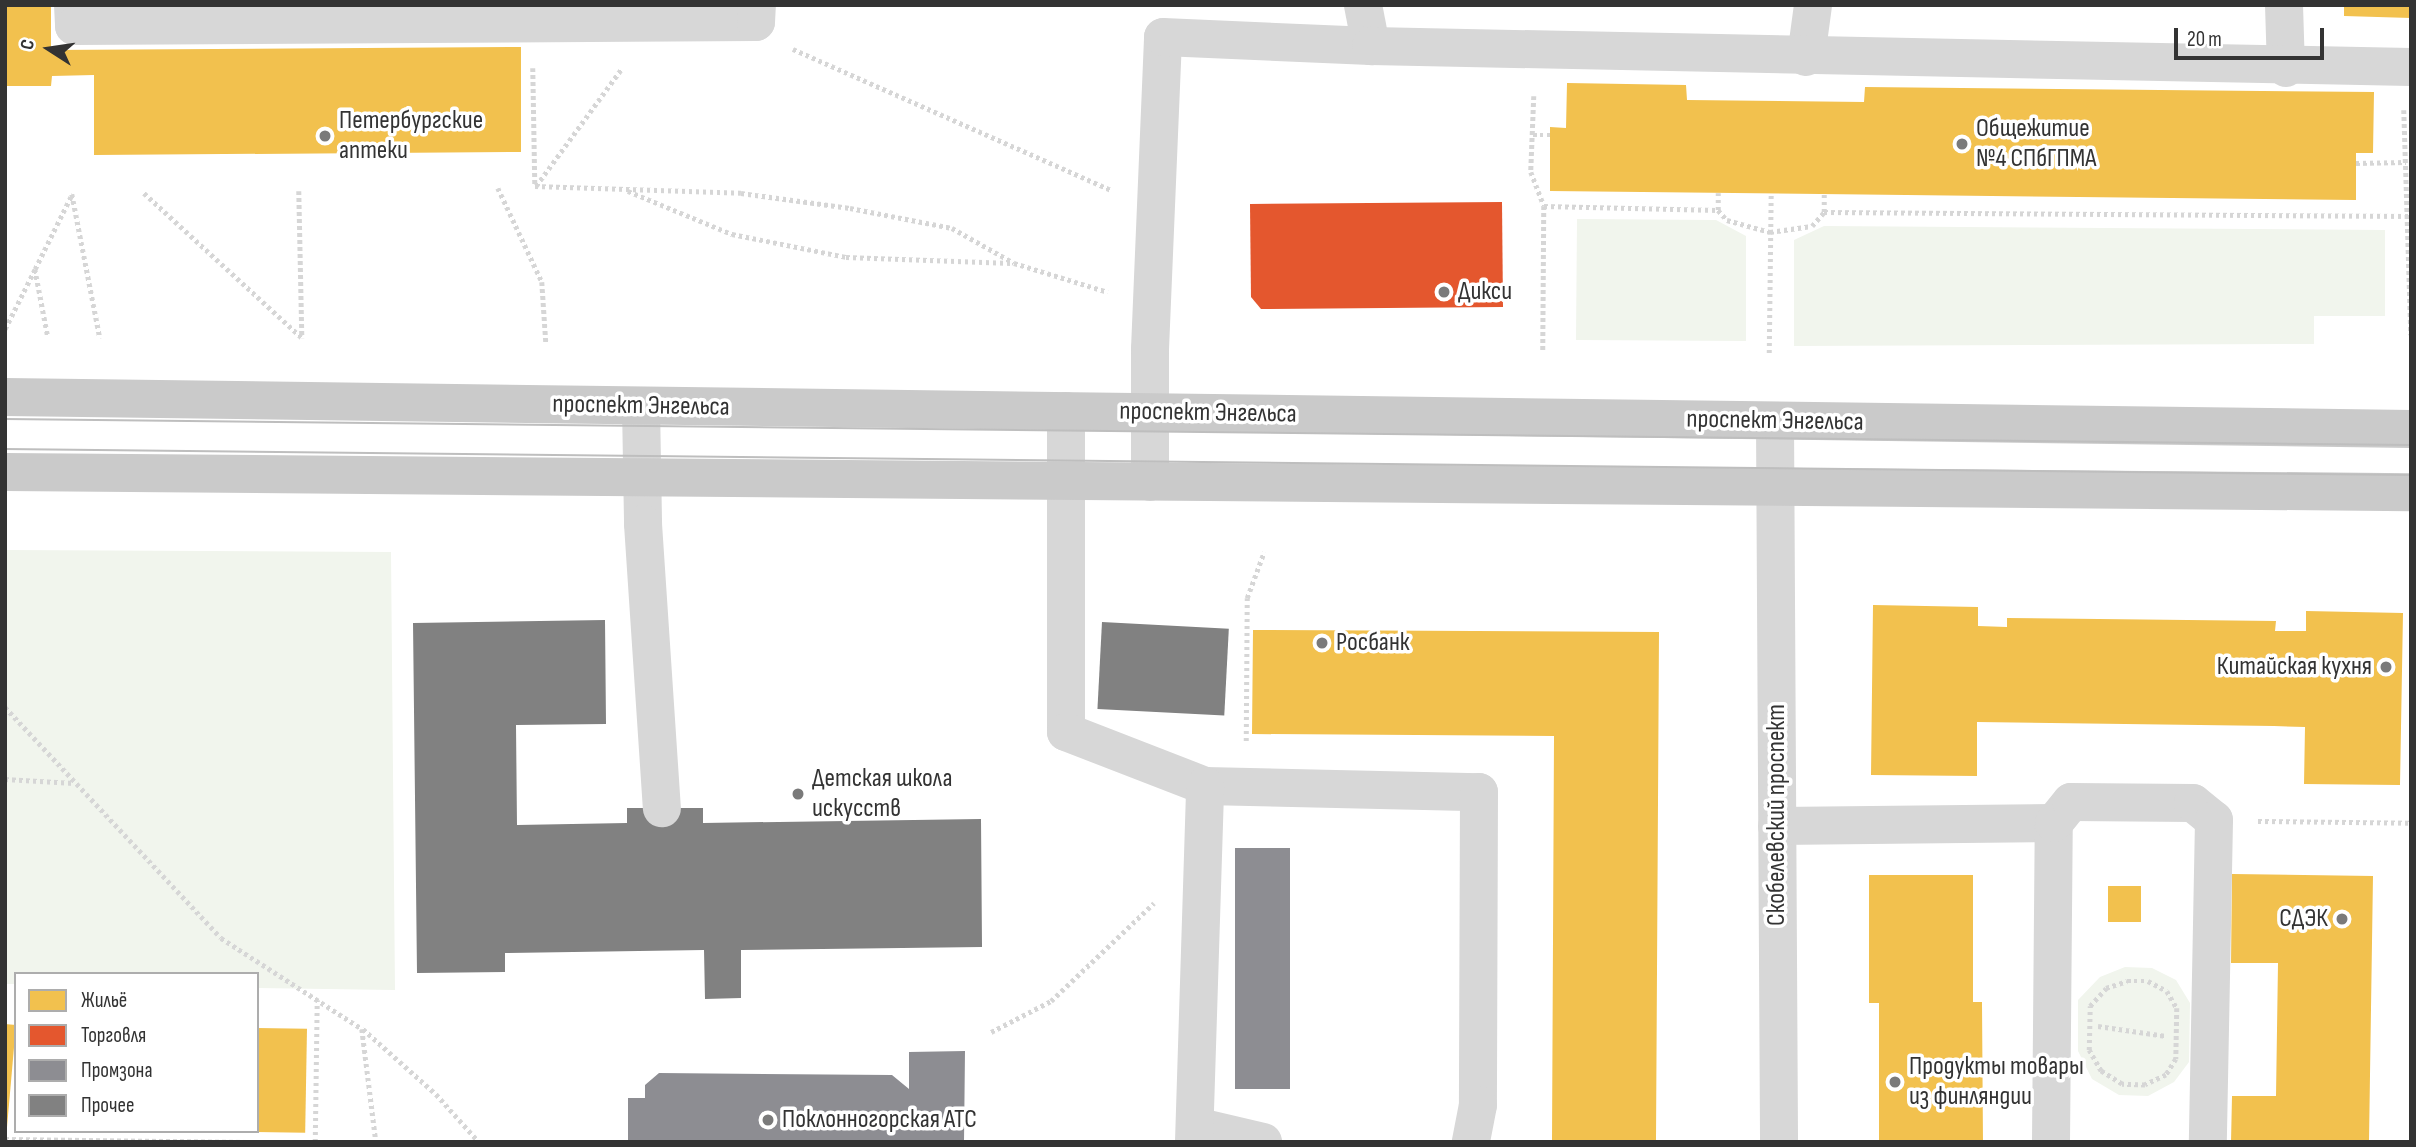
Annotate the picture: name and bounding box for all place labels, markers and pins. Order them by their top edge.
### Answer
place label: Петербургские аптеки [339,105,483,166]
place label: Общежитие №4 СПбГПМА [1976,113,2096,174]
marker: Петербургские аптеки [317,128,333,144]
marker: Общежитие №4 СПбГПМА [1954,136,1970,152]
place label: Дикси [1458,276,1512,308]
marker: Дикси [1436,284,1452,300]
place label: Росбанк [1336,627,1410,659]
marker: Росбанк [1314,635,1330,651]
place label: Китайская кухня [2217,651,2372,683]
marker: Китайская кухня [2378,659,2394,675]
place label: Детская школа искусств [812,763,952,824]
marker: Детская школа искусств [790,786,806,802]
place label: СДЭК [2279,903,2328,935]
marker: СДЭК [2334,911,2350,927]
place label: Продукты товары из финляндии [1909,1051,2084,1112]
marker: Продукты товары из финляндии [1887,1074,1903,1090]
place label: Поклонногорская АТС [782,1104,977,1136]
marker: Поклонногорская АТС [760,1112,776,1128]

